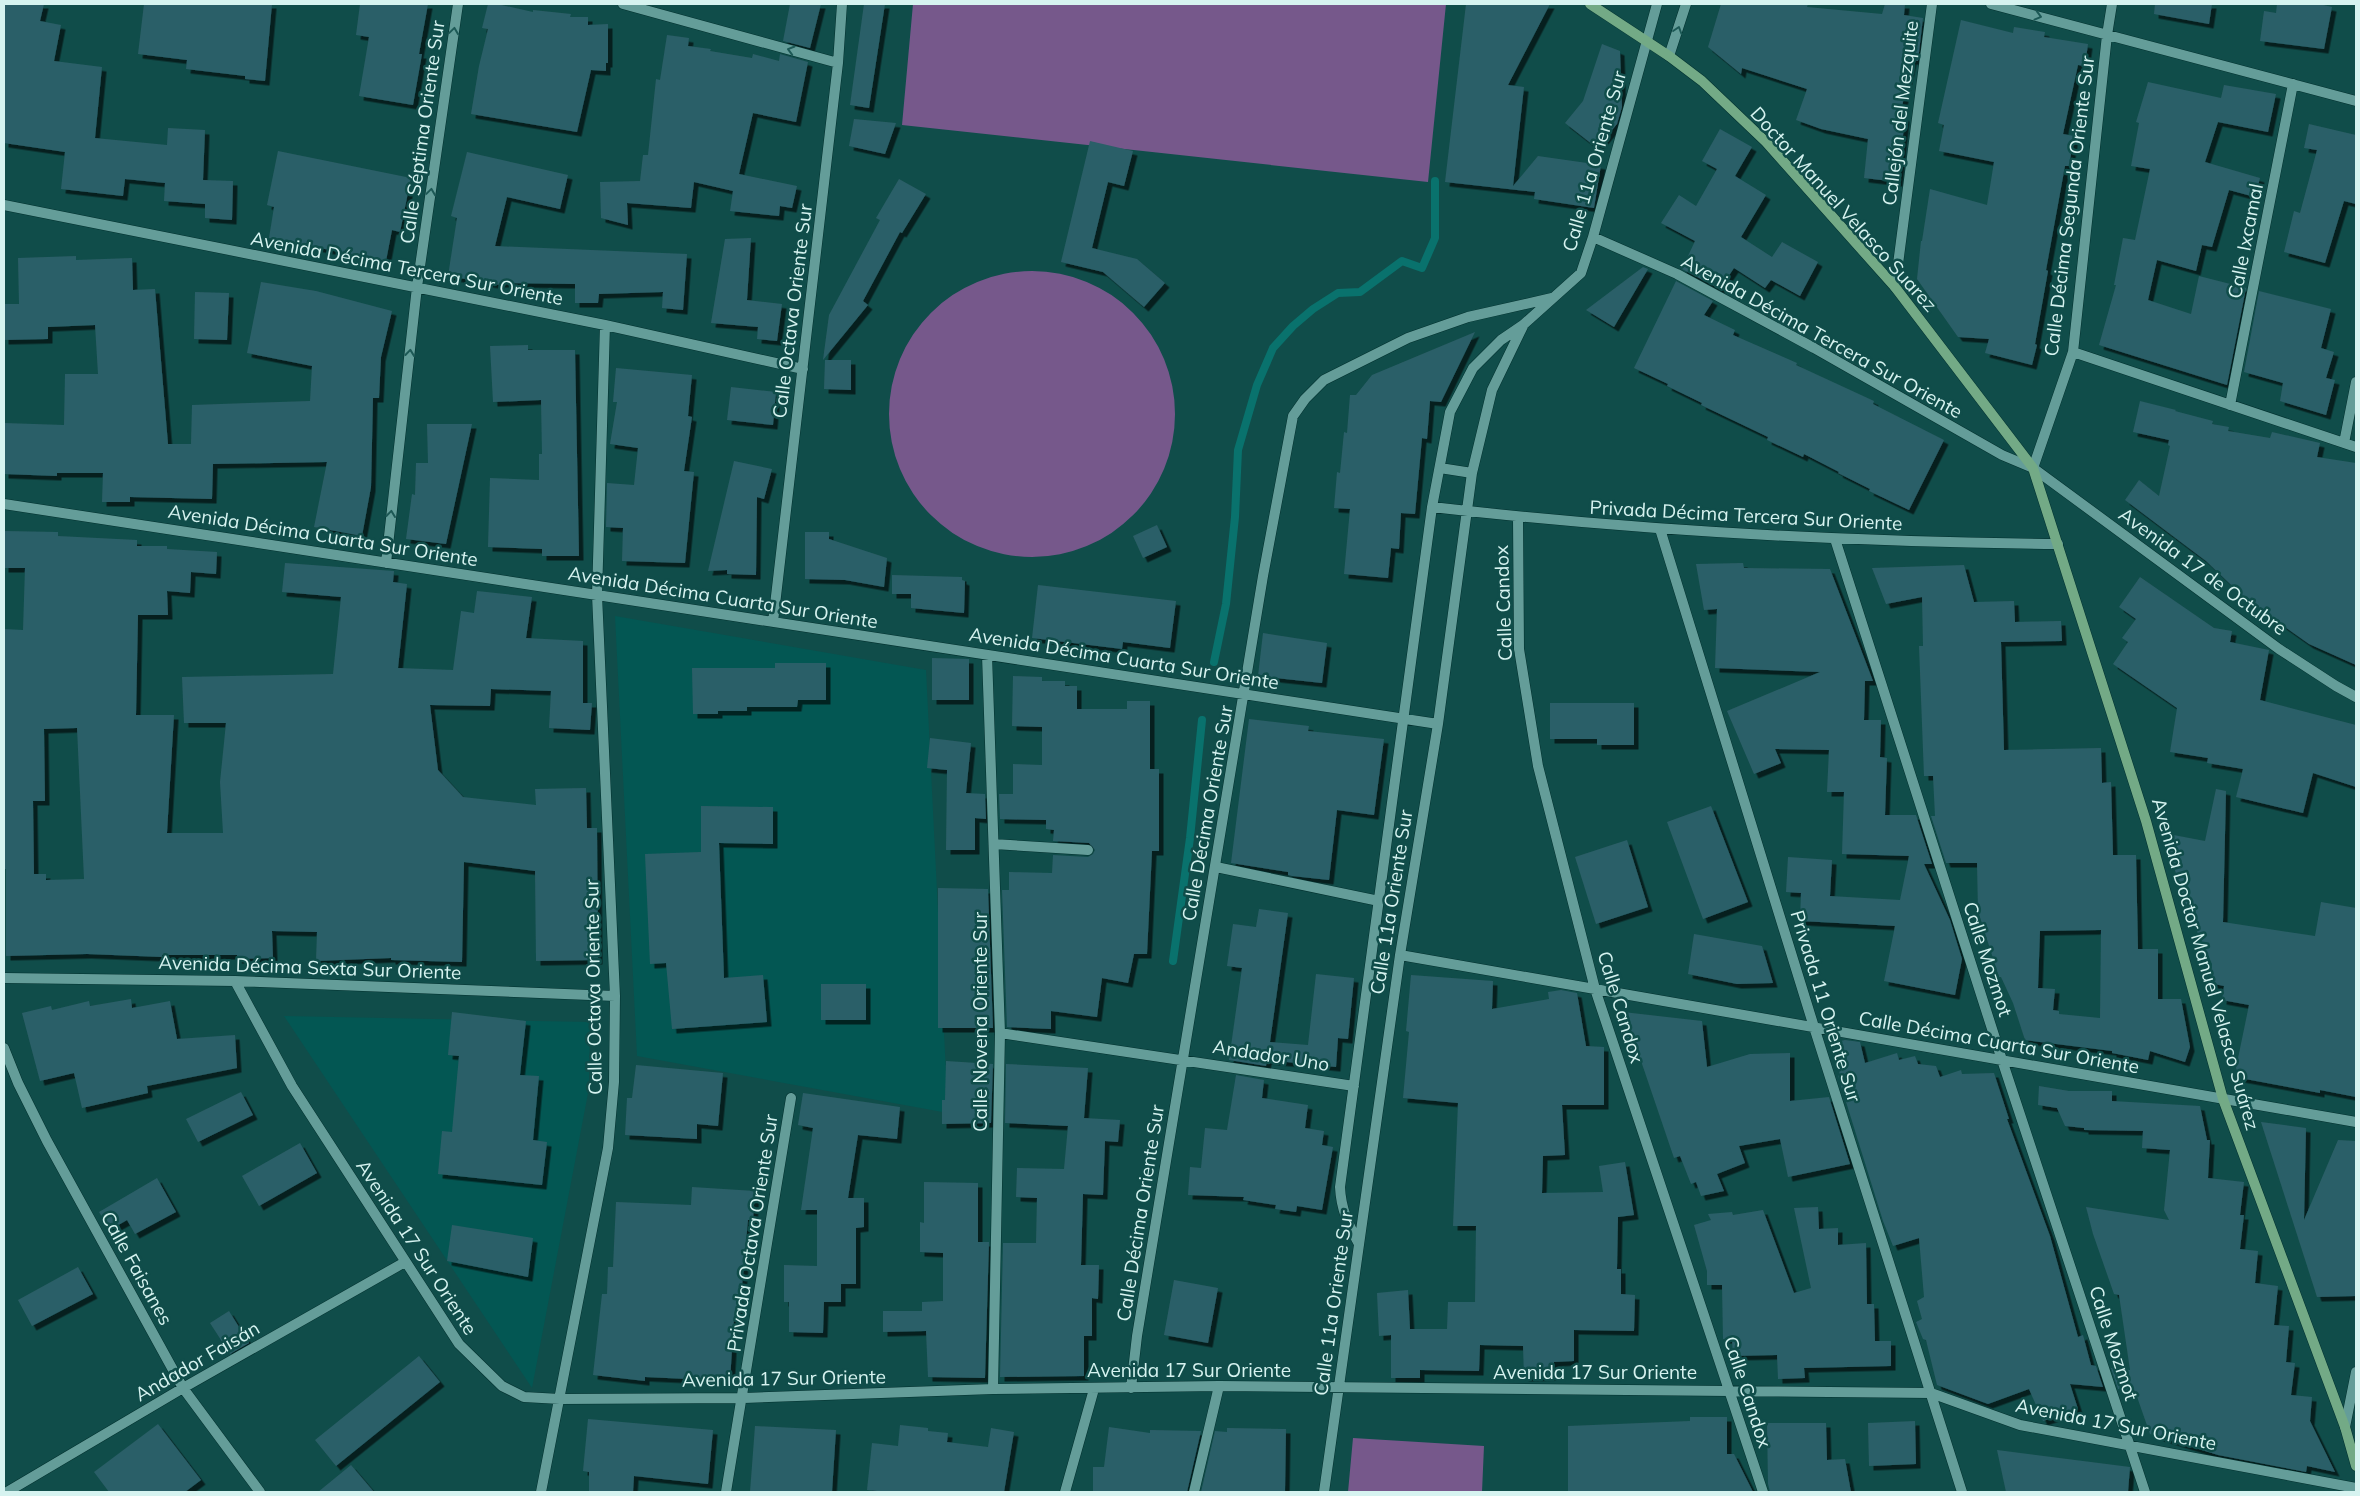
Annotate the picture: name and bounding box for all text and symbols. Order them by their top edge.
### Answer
one-way arrow [2033,11,2042,21]
street label: Calle Séptima Oriente Sur [394,19,450,245]
street label: Callejón del Mezquite [1877,19,1923,207]
one-way arrow [1672,26,1682,34]
one-way arrow [448,27,459,35]
one-way arrow [788,45,796,55]
street label: Calle Décima Segunda Oriente Sur [2039,54,2099,358]
street label: Calle 11a Oriente Sur [1557,68,1631,254]
street label: Doctor Manuel Velasco Suarez [1746,102,1942,316]
street label: Calle Ixcamal [2222,181,2268,301]
one-way arrow [425,187,436,195]
street label: Calle Octava Oriente Sur [767,202,817,420]
street label: Avenida Décima Tercera Sur Oriente [249,226,565,310]
street label: Avenida Décima Tercera Sur Oriente [1677,249,1967,423]
one-way arrow [404,349,415,357]
street label: Privada Décima Tercera Sur Oriente [1589,495,1903,535]
street label: Avenida Décima Cuarta Sur Oriente [166,499,480,571]
street label: Avenida 17 de Octubre [2114,502,2292,640]
one-way arrow [385,510,396,518]
street label: Calle Candox [1489,545,1517,661]
street label: Avenida Décima Cuarta Sur Oriente [566,561,880,633]
street label: Avenida Décima Cuarta Sur Oriente [967,622,1281,694]
street label: Calle Décima Oriente Sur [1176,703,1238,923]
street label: Avenida Doctor Manuel Velasco Suárez [2147,795,2265,1133]
street label: Calle 11a Oriente Sur [1365,808,1417,996]
street label: Calle Octava Oriente Sur [579,879,607,1095]
street label: Calle Mozmot [1958,899,2018,1020]
street label: Privada 11 Oriente Sur [1785,907,1867,1105]
street label: Calle Novena Oriente Sur [968,912,992,1132]
street label: Calle Candox [1593,948,1649,1066]
street label: Avenida Décima Sexta Sur Oriente [158,950,462,984]
street label: Calle Décima Cuarta Sur Oriente [1857,1005,2141,1079]
street label: Andador Uno [1211,1034,1331,1076]
street label: Calle Décima Oriente Sur [1111,1103,1169,1323]
street label: Privada Octava Oriente Sur [721,1112,783,1353]
street label: Avenida 17 Sur Oriente [351,1155,483,1339]
street label: Calle Faisanes [96,1207,178,1329]
street label: Calle 11a Oriente Sur [1308,1209,1358,1397]
street label: Calle Mozmot [2084,1283,2144,1404]
street label: Andador Faisán [130,1316,264,1406]
street label: Calle Candox [1719,1333,1777,1451]
street label: Avenida 17 Sur Oriente [1087,1358,1291,1382]
street label: Avenida 17 Sur Oriente [1493,1360,1697,1384]
street label: Avenida 17 Sur Oriente [682,1364,886,1392]
street label: Avenida 17 Sur Oriente [2014,1393,2218,1455]

